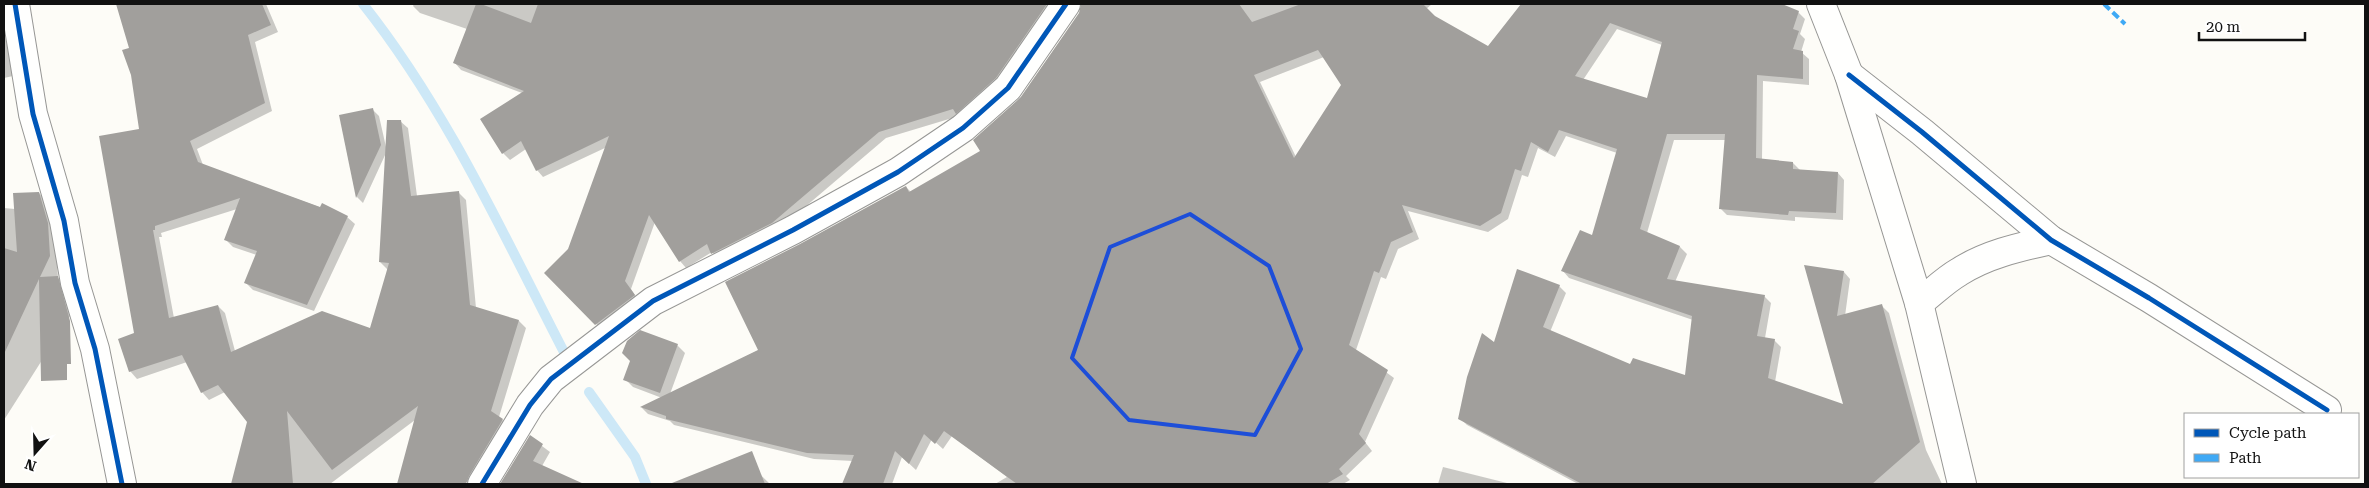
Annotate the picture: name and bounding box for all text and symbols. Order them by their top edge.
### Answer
scale bar [2199,10,2305,42]
text: 20 m [2206,18,2241,36]
legend [2184,413,2359,478]
text: Cycle path [2229,424,2307,442]
north arrow [10,428,60,478]
text: Path [2229,449,2262,467]
text: N [23,456,38,475]

